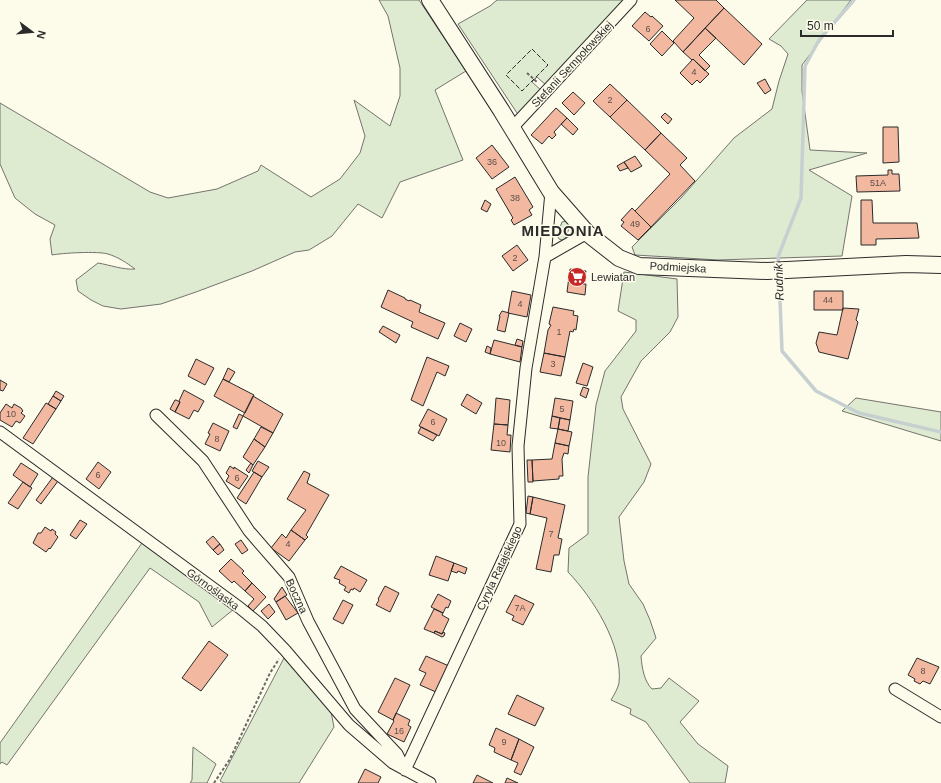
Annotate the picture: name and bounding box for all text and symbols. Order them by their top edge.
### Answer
north arrow [12,12,52,52]
scale bar [801,12,893,38]
street label: Stefanii Sempołowskiej [529,19,615,109]
text: 50 m [807,19,834,33]
house number: 6 [645,24,651,34]
text: N [35,29,48,40]
house number: 4 [691,67,697,77]
house number: 2 [607,95,613,105]
house number: 36 [487,157,497,167]
house number: 51A [870,178,886,188]
house number: 38 [510,193,520,203]
house number: 49 [630,219,640,229]
district label: MIEDONIA [522,222,605,239]
house number: 2 [512,253,518,263]
street label: Podmiejska [649,260,708,275]
water label: Rudnik [771,262,787,301]
supermarket icon: Lewiatan [566,266,588,288]
place label: Lewiatan [591,271,635,283]
house number: 44 [823,295,833,305]
house number: 4 [517,299,523,309]
house number: 1 [556,327,562,337]
house number: 3 [550,359,556,369]
house number: 5 [559,404,565,414]
house number: 10 [6,409,16,419]
house number: 6 [430,417,436,427]
house number: 8 [214,434,220,444]
house number: 10 [496,438,506,448]
house number: 6 [95,470,101,480]
house number: 6 [234,473,240,483]
street label: Cyryla Ratajskiego [474,524,524,612]
house number: 7 [548,529,554,539]
house number: 4 [285,539,291,549]
street label: Górnośląska [184,566,242,613]
street label: Boczna [284,577,311,616]
house number: 7A [514,603,526,613]
house number: 8 [920,666,926,676]
house number: 16 [394,726,404,736]
house number: 9 [501,737,507,747]

